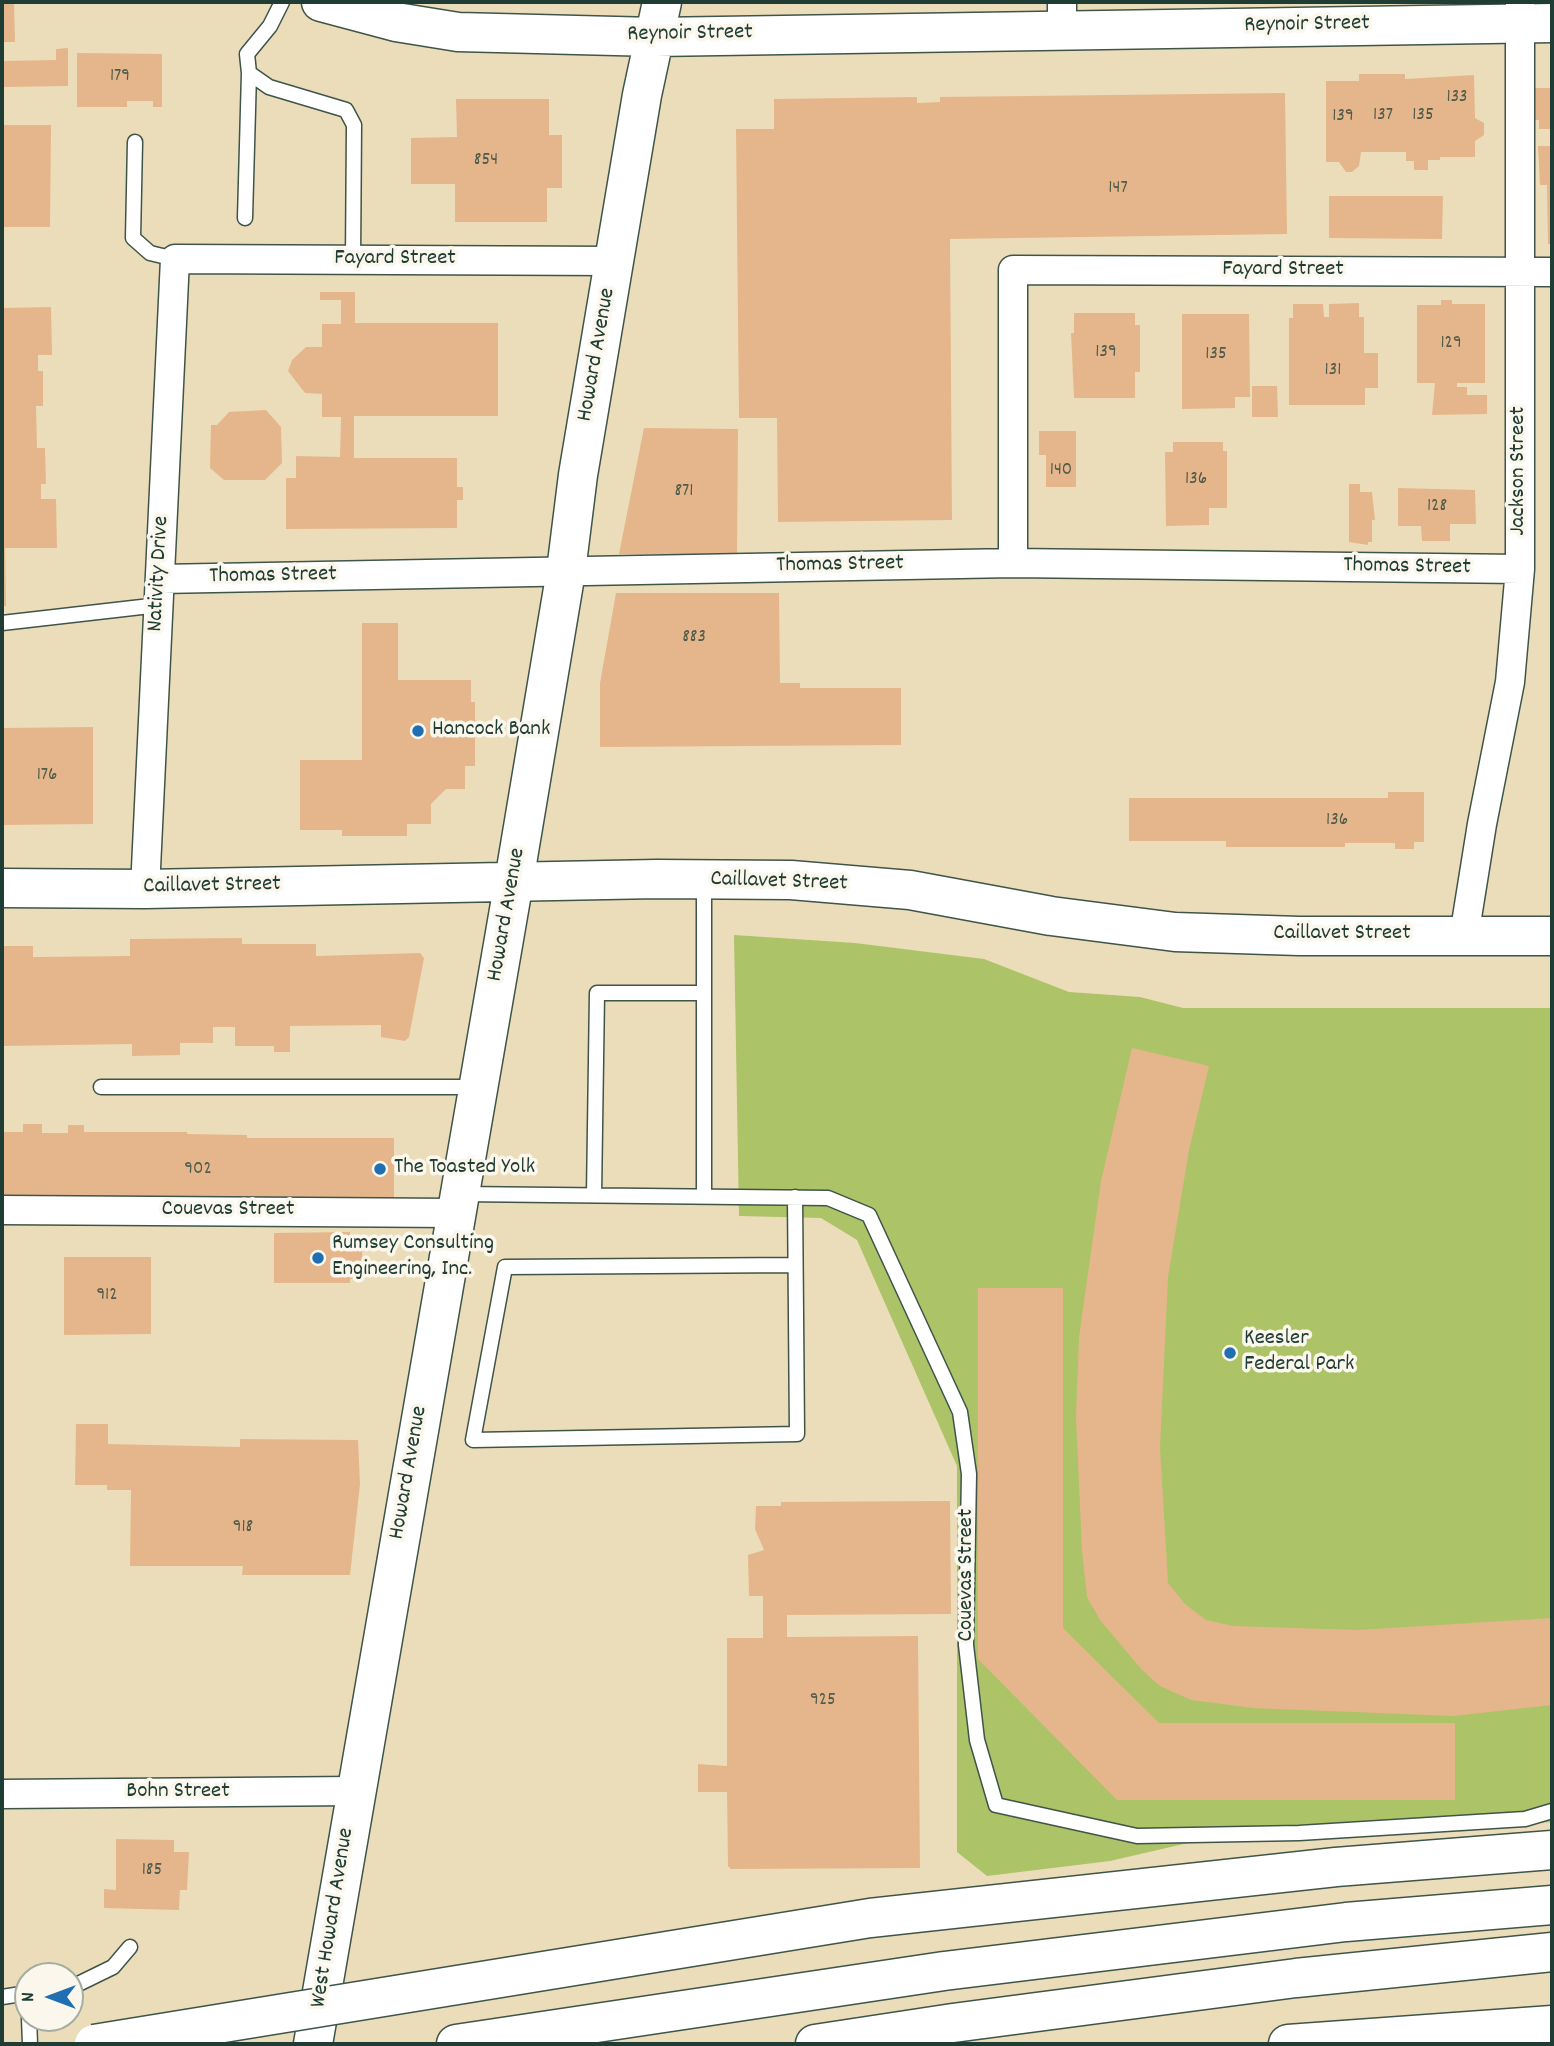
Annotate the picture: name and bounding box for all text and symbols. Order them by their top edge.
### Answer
street label: Reynoir Street [1244,11,1370,41]
street label: Reynoir Street [627,20,753,50]
house number: 179 [110,66,130,88]
house number: 133 [1446,87,1468,109]
house number: 137 [1373,105,1393,127]
house number: 135 [1412,105,1434,127]
house number: 139 [1332,106,1354,128]
house number: 854 [474,150,498,172]
house number: 147 [1108,178,1128,200]
street label: Fayard Street [334,246,456,274]
street label: Fayard Street [1222,257,1344,285]
street label: Howard Avenue [573,286,623,424]
house number: 129 [1440,333,1462,355]
house number: 139 [1095,342,1117,364]
house number: 135 [1205,344,1227,366]
house number: 131 [1325,360,1341,382]
street label: Jackson Street [1506,406,1534,536]
house number: 140 [1050,460,1072,482]
house number: 136 [1185,469,1207,491]
house number: 871 [674,481,694,503]
house number: 128 [1427,496,1447,518]
street label: Nativity Drive [143,515,177,633]
street label: Thomas Street [776,551,904,581]
street label: Thomas Street [1343,553,1471,583]
street label: Thomas Street [209,562,337,592]
house number: 883 [682,627,706,649]
place label: Hancock Bank [432,717,550,745]
marker: Hancock Bank [410,723,426,739]
house number: 176 [37,765,57,787]
house number: 136 [1326,810,1348,832]
street label: Howard Avenue [483,846,533,984]
street label: Caillavet Street [710,867,848,899]
street label: Caillavet Street [143,872,281,902]
street label: Caillavet Street [1273,921,1411,949]
place label: The Toasted Yolk [394,1155,535,1183]
house number: 902 [184,1159,212,1181]
marker: The Toasted Yolk [372,1161,388,1177]
street label: Couevas Street [162,1197,294,1225]
place label: Rumsey Consulting Engineering, Inc. [332,1231,494,1285]
marker: Rumsey Consulting Engineering, Inc. [310,1250,326,1266]
house number: 912 [96,1285,118,1307]
place label: Keesler Federal Park [1244,1326,1355,1380]
marker: Keesler Federal Park [1222,1345,1238,1361]
street label: Howard Avenue [385,1404,435,1542]
street label: Couevas Street [954,1509,982,1641]
house number: 918 [233,1517,253,1539]
house number: 925 [810,1690,836,1712]
street label: Bohn Street [126,1779,230,1807]
street label: West Howard Avenue [306,1826,362,2010]
house number: 185 [142,1860,162,1882]
north arrow [14,1962,84,2032]
text: N [16,1992,43,2002]

